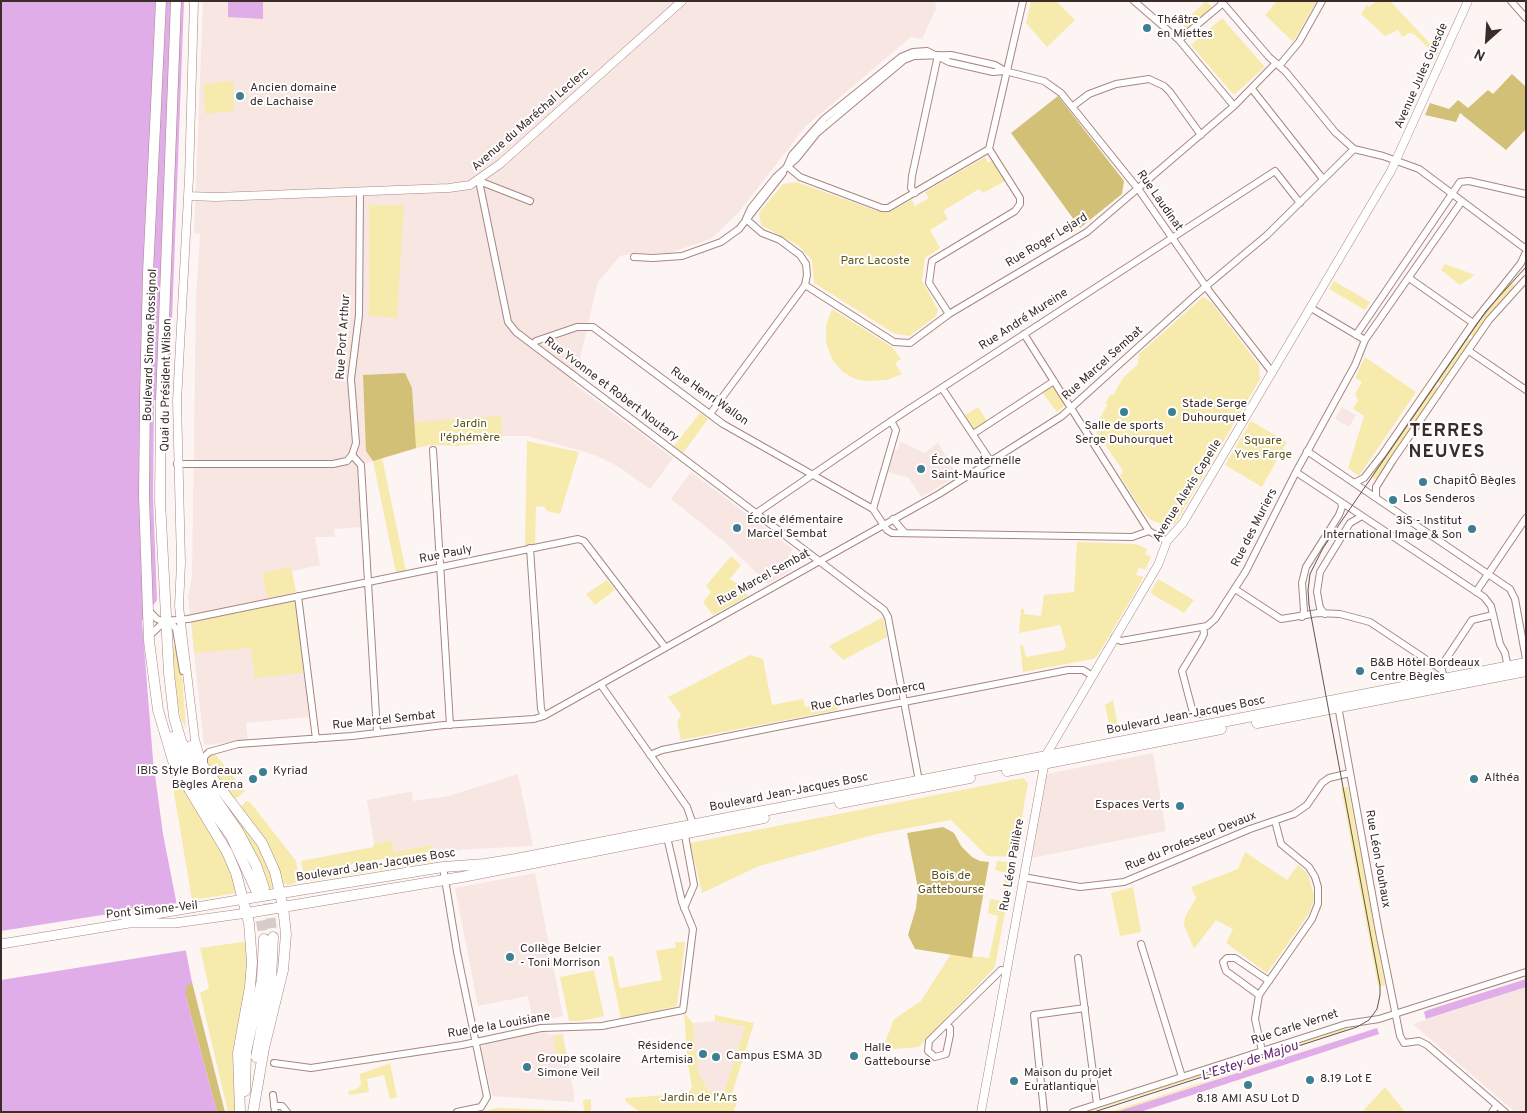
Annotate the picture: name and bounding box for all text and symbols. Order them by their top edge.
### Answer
place label: Théâtre en Miettes [1157,14,1213,42]
north arrow [1462,15,1512,65]
street label: Avenue Jules Guesde [1392,21,1452,131]
marker: Théâtre en Miettes [1141,22,1153,34]
text: N [1472,44,1488,64]
street label: Avenue du Maréchal Leclerc [470,65,592,175]
place label: Ancien domaine de Lachaise [250,82,337,110]
marker: Ancien domaine de Lachaise [234,90,246,102]
street label: Rue Laudinat [1133,168,1185,234]
street label: Rue Roger Lejard [1003,211,1091,271]
park label: Parc Lacoste [840,255,910,269]
street label: Boulevard Simone Rossignol [141,268,161,422]
street label: Rue André Mureine [977,286,1071,354]
street label: Rue Port Arthur [334,294,354,380]
street label: Quai du Président Wilson [159,318,175,452]
street label: Rue Marcel Sembat [1060,324,1146,404]
street label: Rue Yvonne et Robert Noutary [541,335,681,445]
street label: Rue Henri Wallon [667,365,751,429]
place label: Stade Serge Duhourquet [1182,398,1247,426]
marker: Salle de sports Serge Duhourquet [1118,406,1130,418]
marker: Stade Serge Duhourquet [1166,406,1178,418]
park label: Jardin l'éphémère [440,418,500,446]
place label: Salle de sports Serge Duhourquet [1075,420,1173,448]
district label: TERRES NEUVES [1408,421,1486,464]
park label: Square Yves Farge [1234,435,1292,463]
street label: Avenue Alexis Capelle [1151,437,1225,545]
place label: École maternelle Saint-Maurice [931,455,1021,483]
marker: École maternelle Saint-Maurice [915,463,927,475]
place label: ChapitÔ Bègles [1433,475,1516,489]
marker: ChapitÔ Bègles [1417,476,1429,488]
street label: Rue des Muriers [1229,486,1281,570]
place label: Los Senderos [1403,493,1475,507]
marker: Los Senderos [1387,494,1399,506]
place label: École élémentaire Marcel Sembat [747,514,843,542]
place label: 3iS - Institut International Image & Son [1323,515,1462,543]
marker: École élémentaire Marcel Sembat [731,522,743,534]
marker: 3iS - Institut International Image & Son [1466,523,1478,535]
street label: Rue Pauly [418,543,474,567]
street label: Rue Marcel Sembat [715,547,813,609]
place label: B&B Hôtel Bordeaux Centre Bègles [1370,657,1480,685]
marker: B&B Hôtel Bordeaux Centre Bègles [1354,665,1366,677]
street label: Rue Charles Domercq [810,679,926,715]
street label: Boulevard Jean-Jacques Bosc [1105,694,1267,738]
street label: Rue Marcel Sembat [332,708,436,734]
place label: IBIS Style Bordeaux Bègles Arena [137,765,243,793]
place label: Kyriad [273,765,308,779]
marker: Kyriad [257,766,269,778]
street label: Boulevard Jean-Jacques Bosc [708,771,870,815]
place label: Althéa [1484,772,1519,786]
marker: IBIS Style Bordeaux Bègles Arena [247,773,259,785]
marker: Althéa [1468,773,1480,785]
place label: Espaces Verts [1095,799,1170,813]
marker: Espaces Verts [1174,800,1186,812]
street label: Rue du Professeur Devaux [1123,809,1259,875]
street label: Rue Léon Jouhaux [1361,809,1393,909]
street label: Rue Léon Paillère [998,818,1028,912]
street label: Boulevard Jean-Jacques Bosc [295,846,457,886]
park label: Bois de Gattebourse [918,870,984,898]
street label: Pont Simone-Veil [105,899,199,923]
place label: Collège Belcier - Toni Morrison [520,943,601,971]
marker: Collège Belcier - Toni Morrison [504,951,516,963]
street label: Rue Carle Vernet [1250,1007,1340,1049]
street label: Rue de la Louisiane [447,1010,551,1042]
water label: L'Estey de Majou [1199,1038,1301,1086]
place label: Résidence Artemisia [637,1040,693,1068]
place label: Halle Gattebourse [864,1042,931,1070]
marker: Résidence Artemisia [697,1048,709,1060]
place label: Campus ESMA 3D [726,1050,823,1064]
marker: Halle Gattebourse [848,1050,860,1062]
marker: Campus ESMA 3D [710,1051,722,1063]
place label: Groupe scolaire Simone Veil [537,1053,621,1081]
marker: Groupe scolaire Simone Veil [521,1061,533,1073]
place label: Maison du projet Euratlantique [1024,1067,1112,1095]
place label: 8.19 Lot E [1320,1073,1372,1087]
marker: 8.19 Lot E [1304,1074,1316,1086]
marker: Maison du projet Euratlantique [1008,1075,1020,1087]
marker: 8.18 AMI ASU Lot D [1242,1079,1254,1091]
park label: Jardin de l'Ars [661,1092,737,1106]
place label: 8.18 AMI ASU Lot D [1196,1093,1300,1107]

